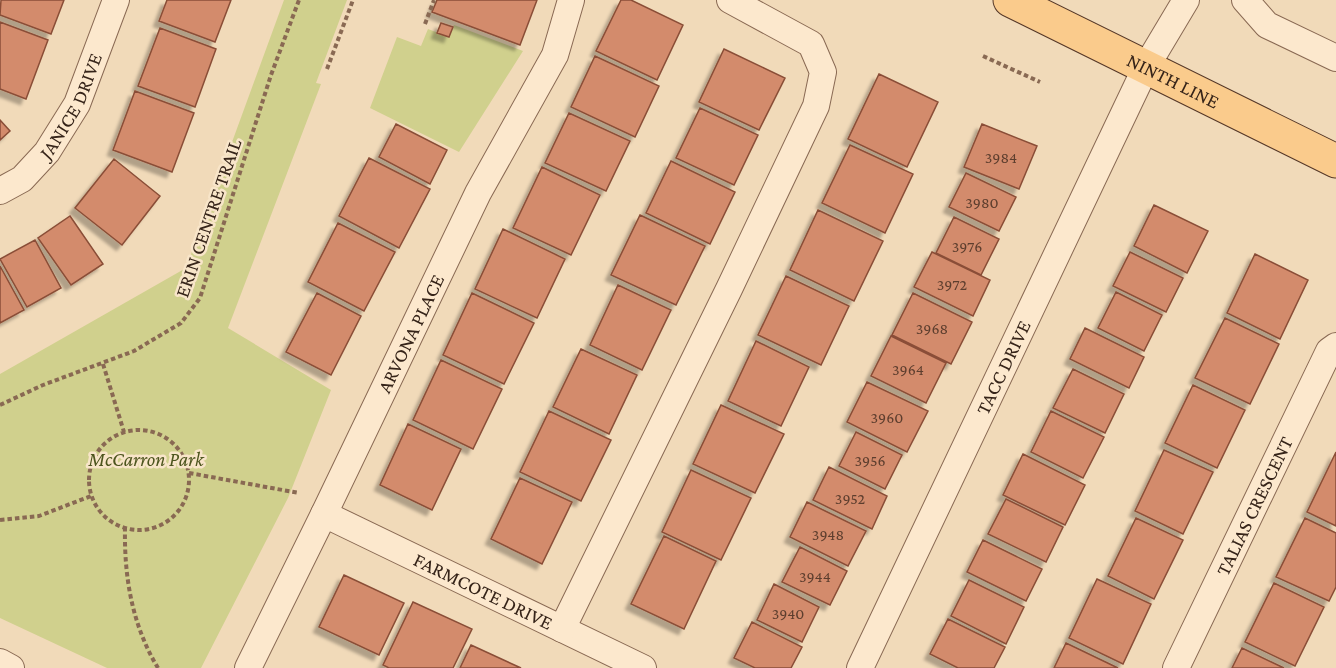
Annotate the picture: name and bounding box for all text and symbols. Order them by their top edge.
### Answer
street label: NINTH LINE [1123,49,1223,113]
street label: JANICE DRIVE [34,50,106,166]
street label: ERIN CENTRE TRAIL [171,136,245,300]
house number: 3984 [985,149,1017,166]
house number: 3980 [965,194,999,211]
house number: 3976 [952,238,982,255]
street label: ARVONA PLACE [373,270,448,396]
house number: 3972 [937,276,968,293]
street label: TACC DRIVE [971,317,1035,418]
house number: 3968 [916,320,948,337]
house number: 3964 [892,361,924,378]
house number: 3960 [871,409,903,426]
street label: TALIAS CRESCENT [1211,433,1297,579]
park label: McCarron Park [87,448,205,470]
house number: 3956 [854,452,886,469]
house number: 3952 [835,490,866,507]
house number: 3948 [812,526,844,543]
street label: FARMCOTE DRIVE [410,548,557,634]
house number: 3944 [799,568,831,585]
house number: 3940 [772,605,804,622]

